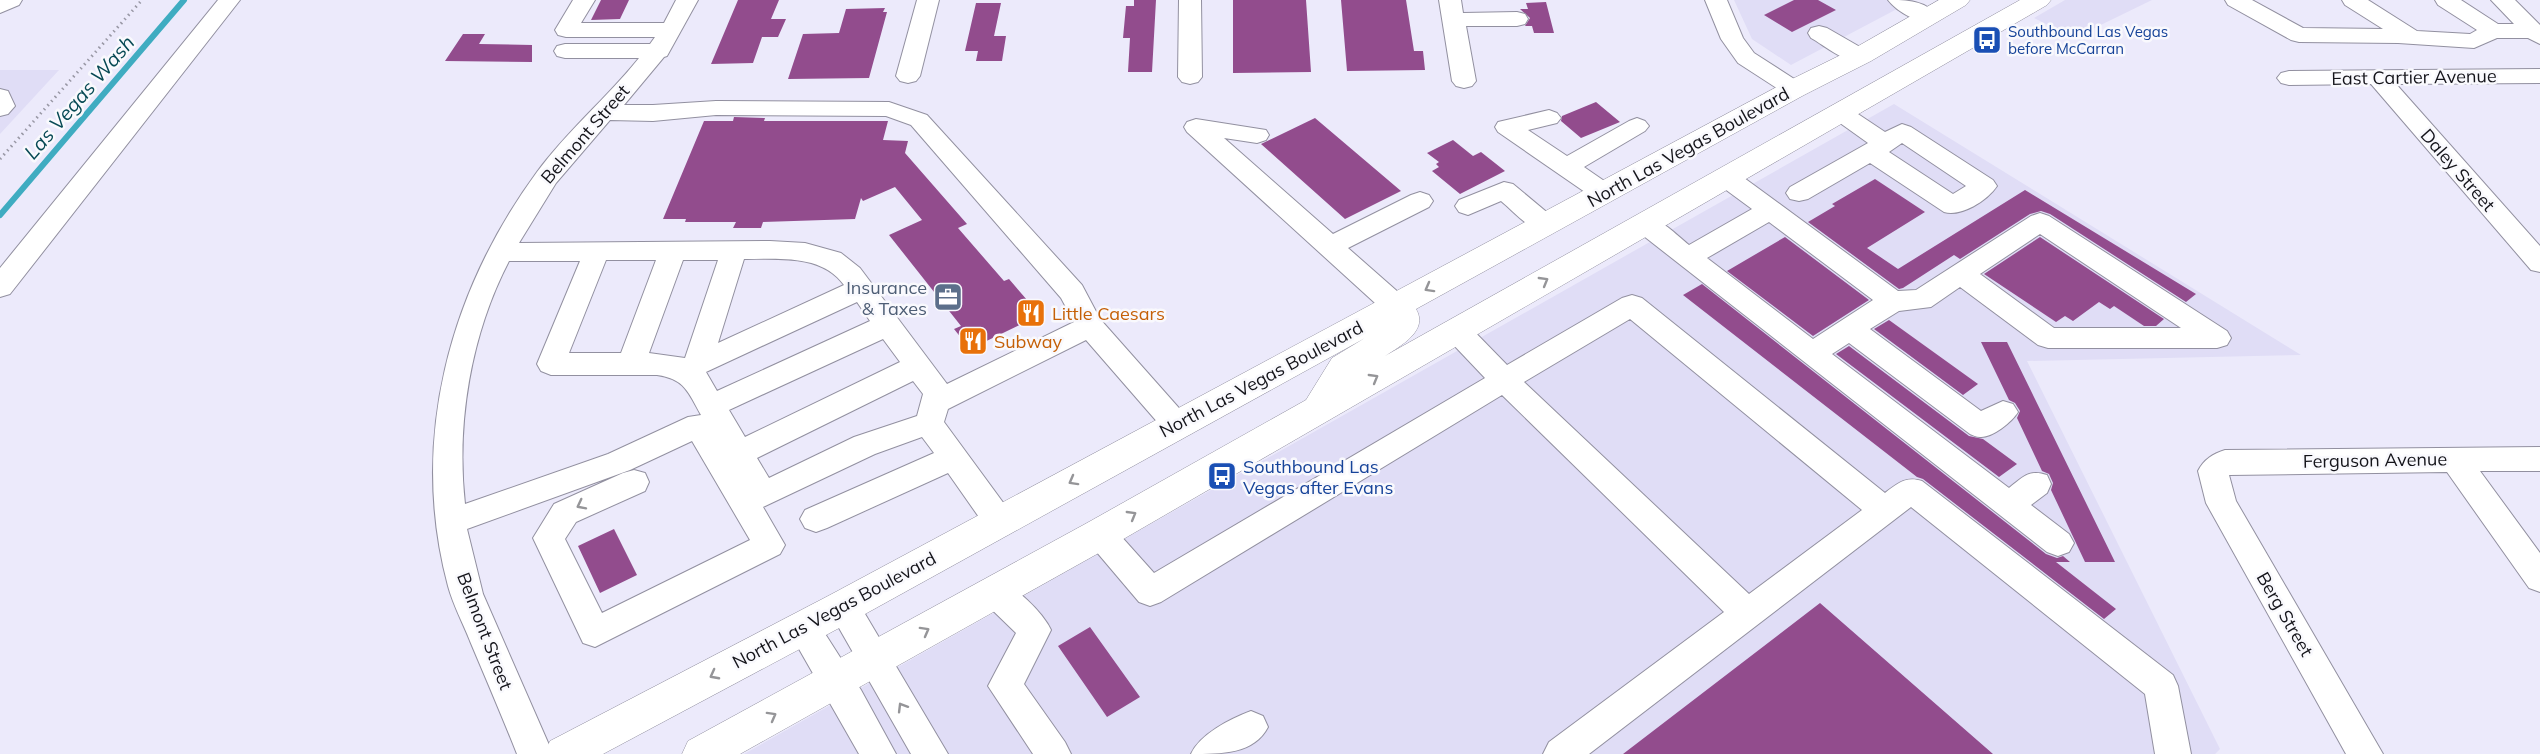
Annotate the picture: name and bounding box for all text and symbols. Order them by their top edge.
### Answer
place label: Southbound Las Vegas before McCarran [2008,22,2168,58]
bus stop icon: Southbound Las Vegas before McCarran [1971,24,2003,56]
water label: Las Vegas Wash [19,30,139,164]
street label: East Cartier Avenue [2331,64,2497,90]
street label: Belmont Street [536,80,634,188]
street label: North Las Vegas Boulevard [1583,82,1793,212]
street label: Daley Street [2416,124,2500,216]
place label: Insurance & Taxes [846,276,927,320]
one-way arrow [1538,277,1548,289]
office icon: Insurance & Taxes [932,281,964,313]
one-way arrow [1425,281,1436,292]
restaurant icon: Little Caesars [1015,297,1047,329]
place label: Little Caesars [1052,302,1165,325]
street label: North Las Vegas Boulevard [1155,315,1367,443]
restaurant icon: Subway [957,325,989,357]
place label: Subway [994,330,1062,353]
one-way arrow [1368,373,1379,385]
street label: Ferguson Avenue [2303,447,2447,473]
place label: Southbound Las Vegas after Evans [1243,455,1393,499]
bus stop icon: Southbound Las Vegas after Evans [1206,460,1238,492]
one-way arrow [1069,474,1079,485]
one-way arrow [576,498,587,510]
one-way arrow [1126,511,1136,523]
street label: North Las Vegas Boulevard [728,546,940,674]
street label: Berg Street [2252,568,2318,660]
street label: Belmont Street [452,569,518,693]
one-way arrow [919,627,929,638]
one-way arrow [710,668,720,679]
one-way arrow [898,703,909,713]
one-way arrow [766,712,776,723]

